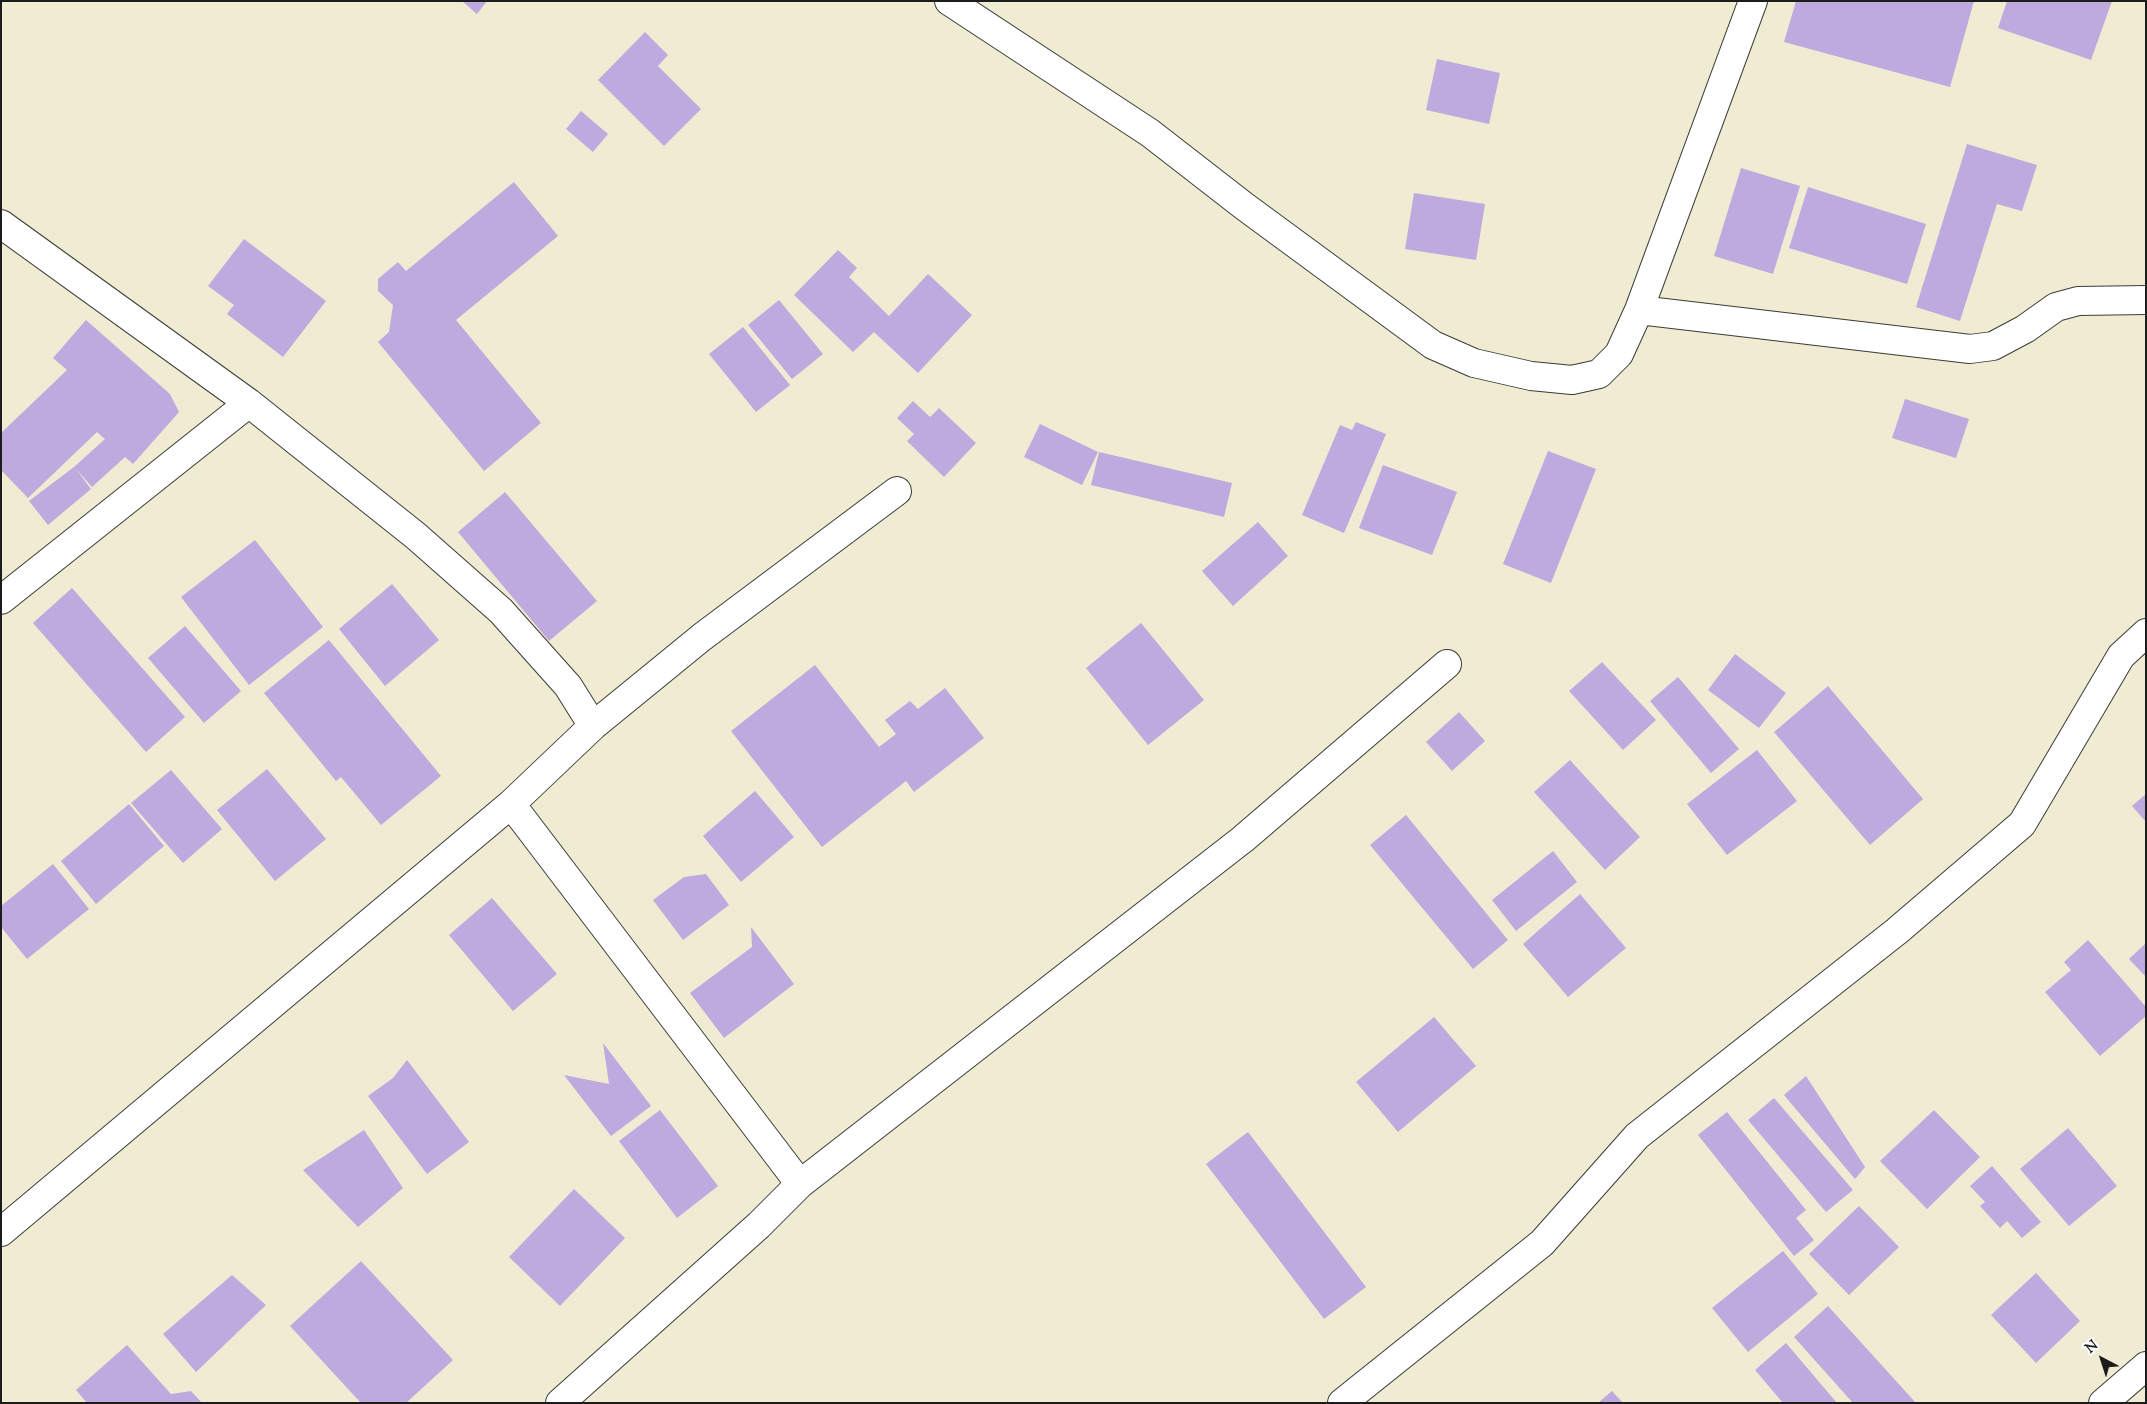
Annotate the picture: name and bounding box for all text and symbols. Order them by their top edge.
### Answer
north arrow [2077,1334,2127,1384]
text: N [2082,1336,2103,1359]

